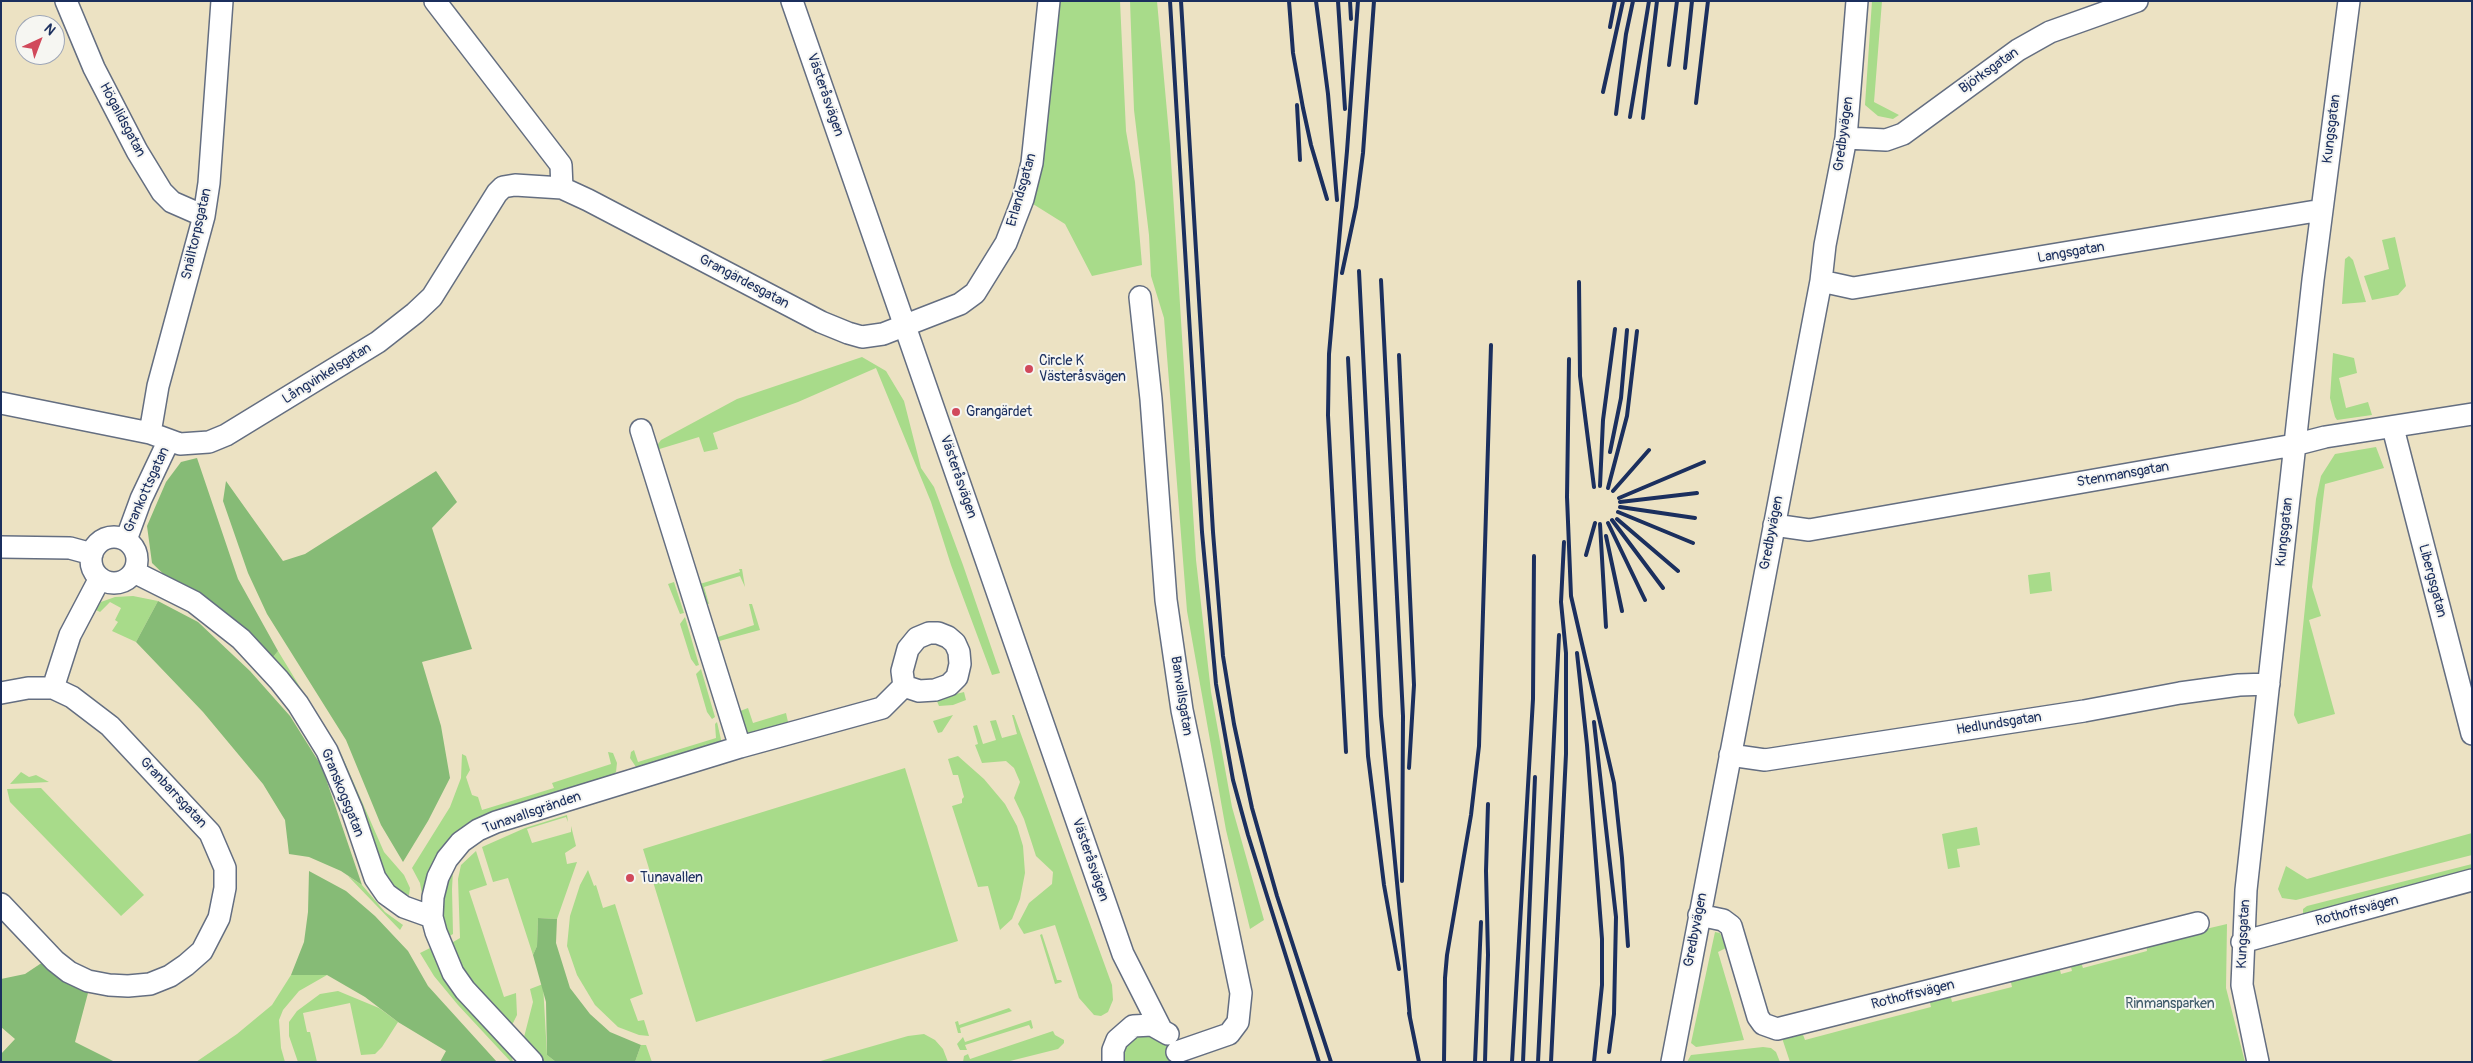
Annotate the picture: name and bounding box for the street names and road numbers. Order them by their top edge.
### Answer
street label: Björksgatan [1956,44,2022,98]
street label: Västeråsvägen [803,51,847,139]
street label: Högalidsgatan [95,80,149,160]
street label: Kungsgatan [2319,93,2345,165]
street label: Gredbyvägen [1830,96,1858,172]
street label: Erlandsgatan [1004,151,1040,229]
street label: Snälltorpsgatan [178,187,216,281]
street label: Langsgatan [2036,239,2106,267]
street label: Grangärdesgatan [696,251,792,313]
street label: Långvinkelsgatan [279,340,375,408]
street label: Västeråsvägen [936,433,980,521]
street label: Grankottsgatan [121,445,173,535]
street label: Stenmansgatan [2075,459,2171,491]
street label: Gredbyvägen [1757,495,1787,571]
street label: Kungsgatan [2273,497,2297,567]
street label: Libergsgatan [2414,542,2450,620]
street label: Banvallsgatan [1166,655,1196,737]
street label: Hedlundsgatan [1955,709,2043,739]
street label: Granskogsgatan [317,746,367,840]
street label: Granbarrsgatan [136,754,210,832]
street label: Tunavallsgränden [481,788,583,838]
street label: Västeråsvägen [1068,816,1112,904]
street label: Gredbyvägen [1681,892,1711,968]
street label: Rothoffsvägen [2314,892,2400,930]
street label: Kungsgatan [2234,899,2254,969]
street label: Rothoffsvägen [1870,977,1956,1013]

